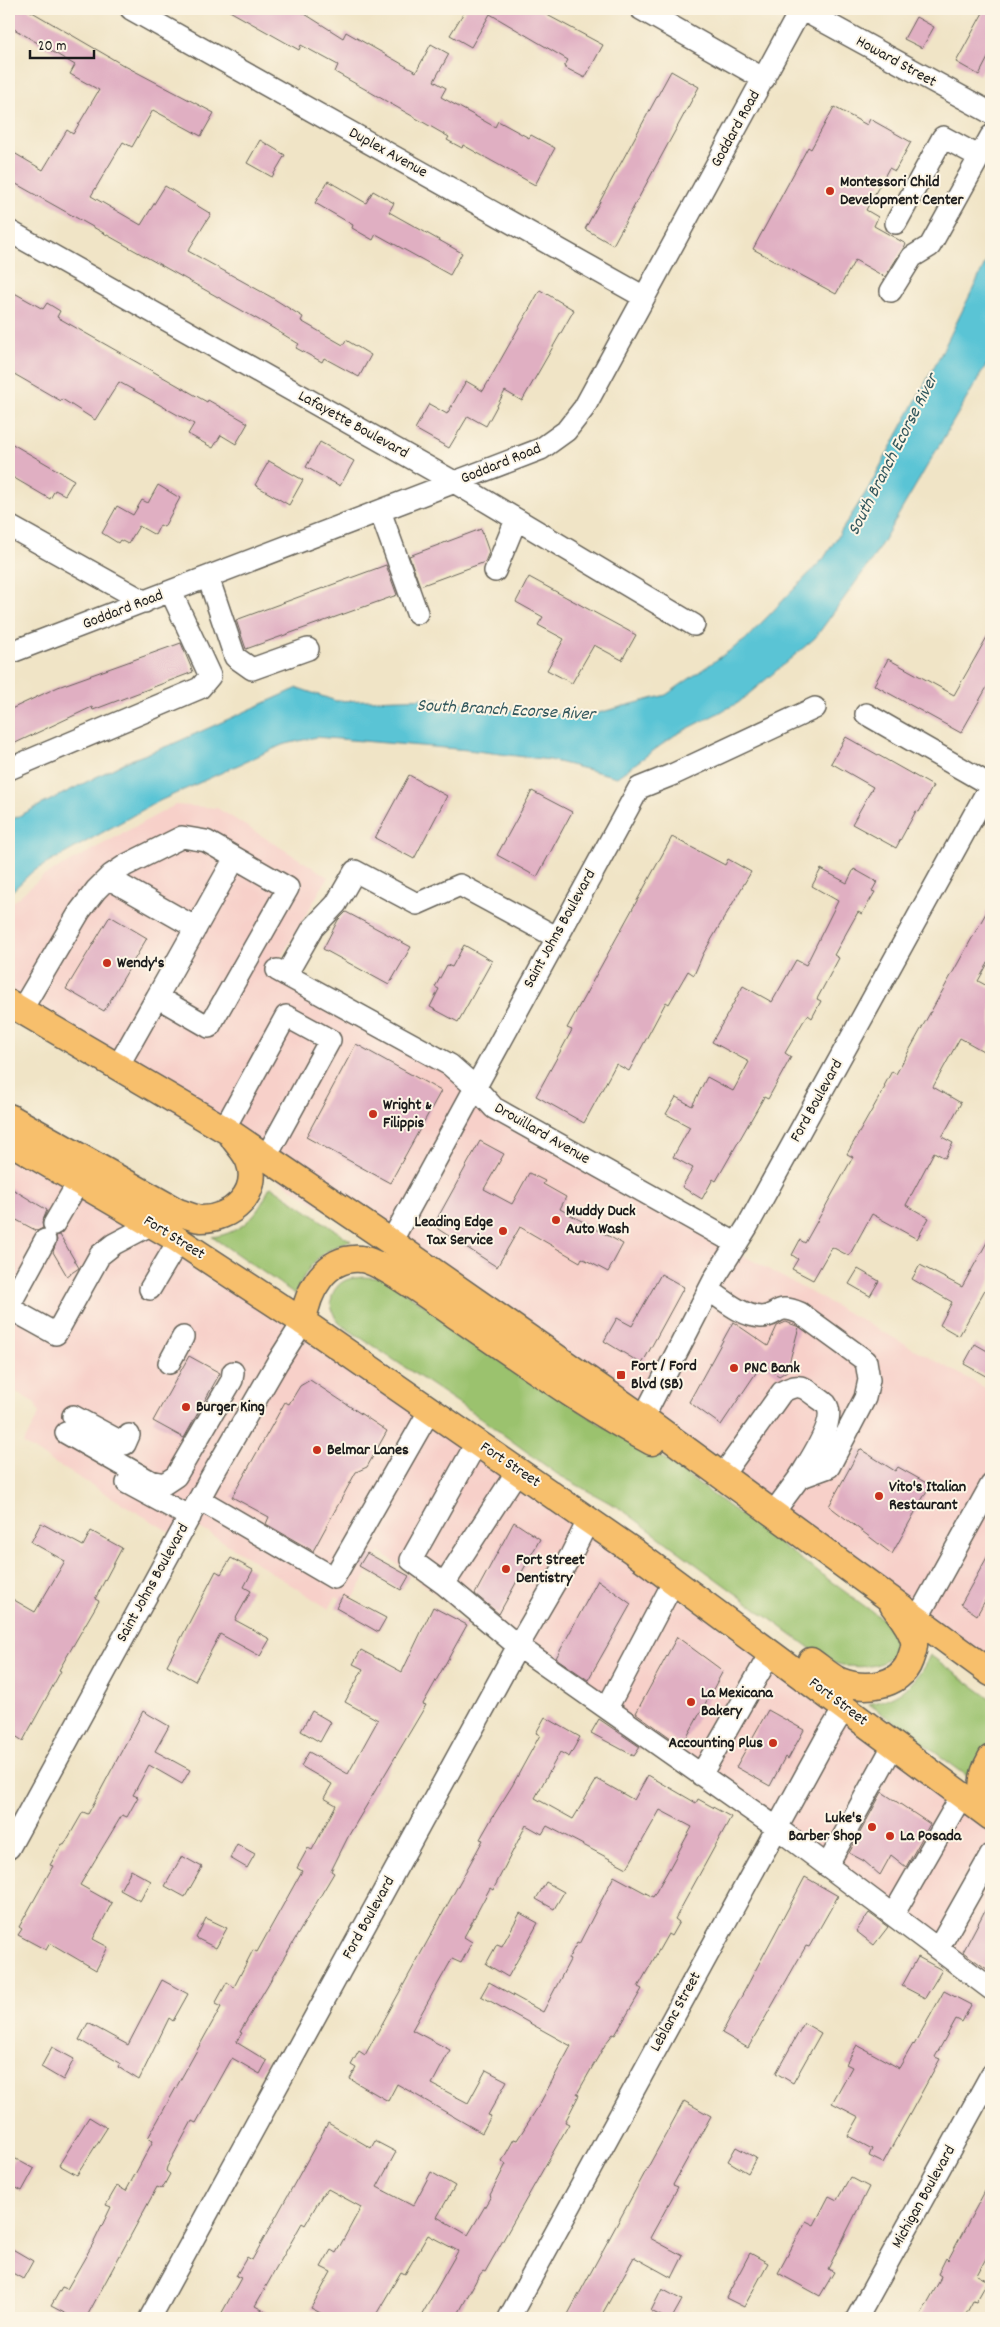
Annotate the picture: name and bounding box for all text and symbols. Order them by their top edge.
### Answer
scale bar [30,28,94,60]
street label: Howard Street [851,30,941,94]
text: 20 m [38,36,66,58]
street label: Goddard Road [705,86,767,172]
street label: Duplex Avenue [344,122,432,184]
place label: Montessori Child Development Center [840,171,965,212]
marker: Montessori Child Development Center [824,185,836,197]
water label: South Branch Ecorse River [842,368,947,540]
street label: Lafayette Boulevard [294,385,412,465]
street label: Goddard Road [457,437,545,491]
street label: Goddard Road [79,584,167,636]
water label: South Branch Ecorse River [416,694,598,728]
street label: Saint Johns Boulevard [518,865,602,993]
place label: Wendy's [117,952,165,975]
marker: Wendy's [101,957,113,969]
street label: Ford Boulevard [785,1055,849,1147]
place label: Wright & Filippis [383,1094,432,1135]
street label: Drouillard Avenue [490,1097,594,1171]
marker: Wright & Filippis [367,1108,379,1120]
place label: Muddy Duck Auto Wash [566,1200,636,1241]
street label: Fort Street [139,1210,209,1266]
place label: Leading Edge Tax Service [415,1211,493,1252]
marker: Muddy Duck Auto Wash [550,1214,562,1226]
marker: Leading Edge Tax Service [497,1225,509,1237]
place label: Fort / Ford Blvd (SB) [631,1355,697,1396]
place label: PNC Bank [744,1357,800,1380]
marker: PNC Bank [728,1362,740,1374]
marker: Fort / Ford Blvd (SB) [615,1369,627,1381]
place label: Burger King [196,1396,265,1419]
marker: Burger King [180,1401,192,1413]
street label: Fort Street [475,1436,545,1494]
place label: Belmar Lanes [327,1439,409,1462]
marker: Belmar Lanes [311,1444,323,1456]
place label: Vito's Italian Restaurant [889,1476,966,1517]
marker: Vito's Italian Restaurant [873,1490,885,1502]
street label: Saint Johns Boulevard [111,1519,195,1647]
place label: Fort Street Dentistry [516,1549,585,1590]
marker: Fort Street Dentistry [500,1563,512,1575]
street label: Fort Street [804,1672,872,1732]
place label: La Mexicana Bakery [701,1682,774,1723]
marker: La Mexicana Bakery [685,1696,697,1708]
place label: Accounting Plus [668,1732,763,1755]
marker: Accounting Plus [767,1737,779,1749]
place label: Luke's Barber Shop [789,1807,862,1848]
marker: Luke's Barber Shop [866,1821,878,1833]
place label: La Posada [900,1825,963,1848]
marker: La Posada [884,1830,896,1842]
street label: Ford Boulevard [337,1872,401,1964]
street label: Leblanc Street [645,1968,707,2056]
street label: Michigan Boulevard [886,2141,962,2253]

